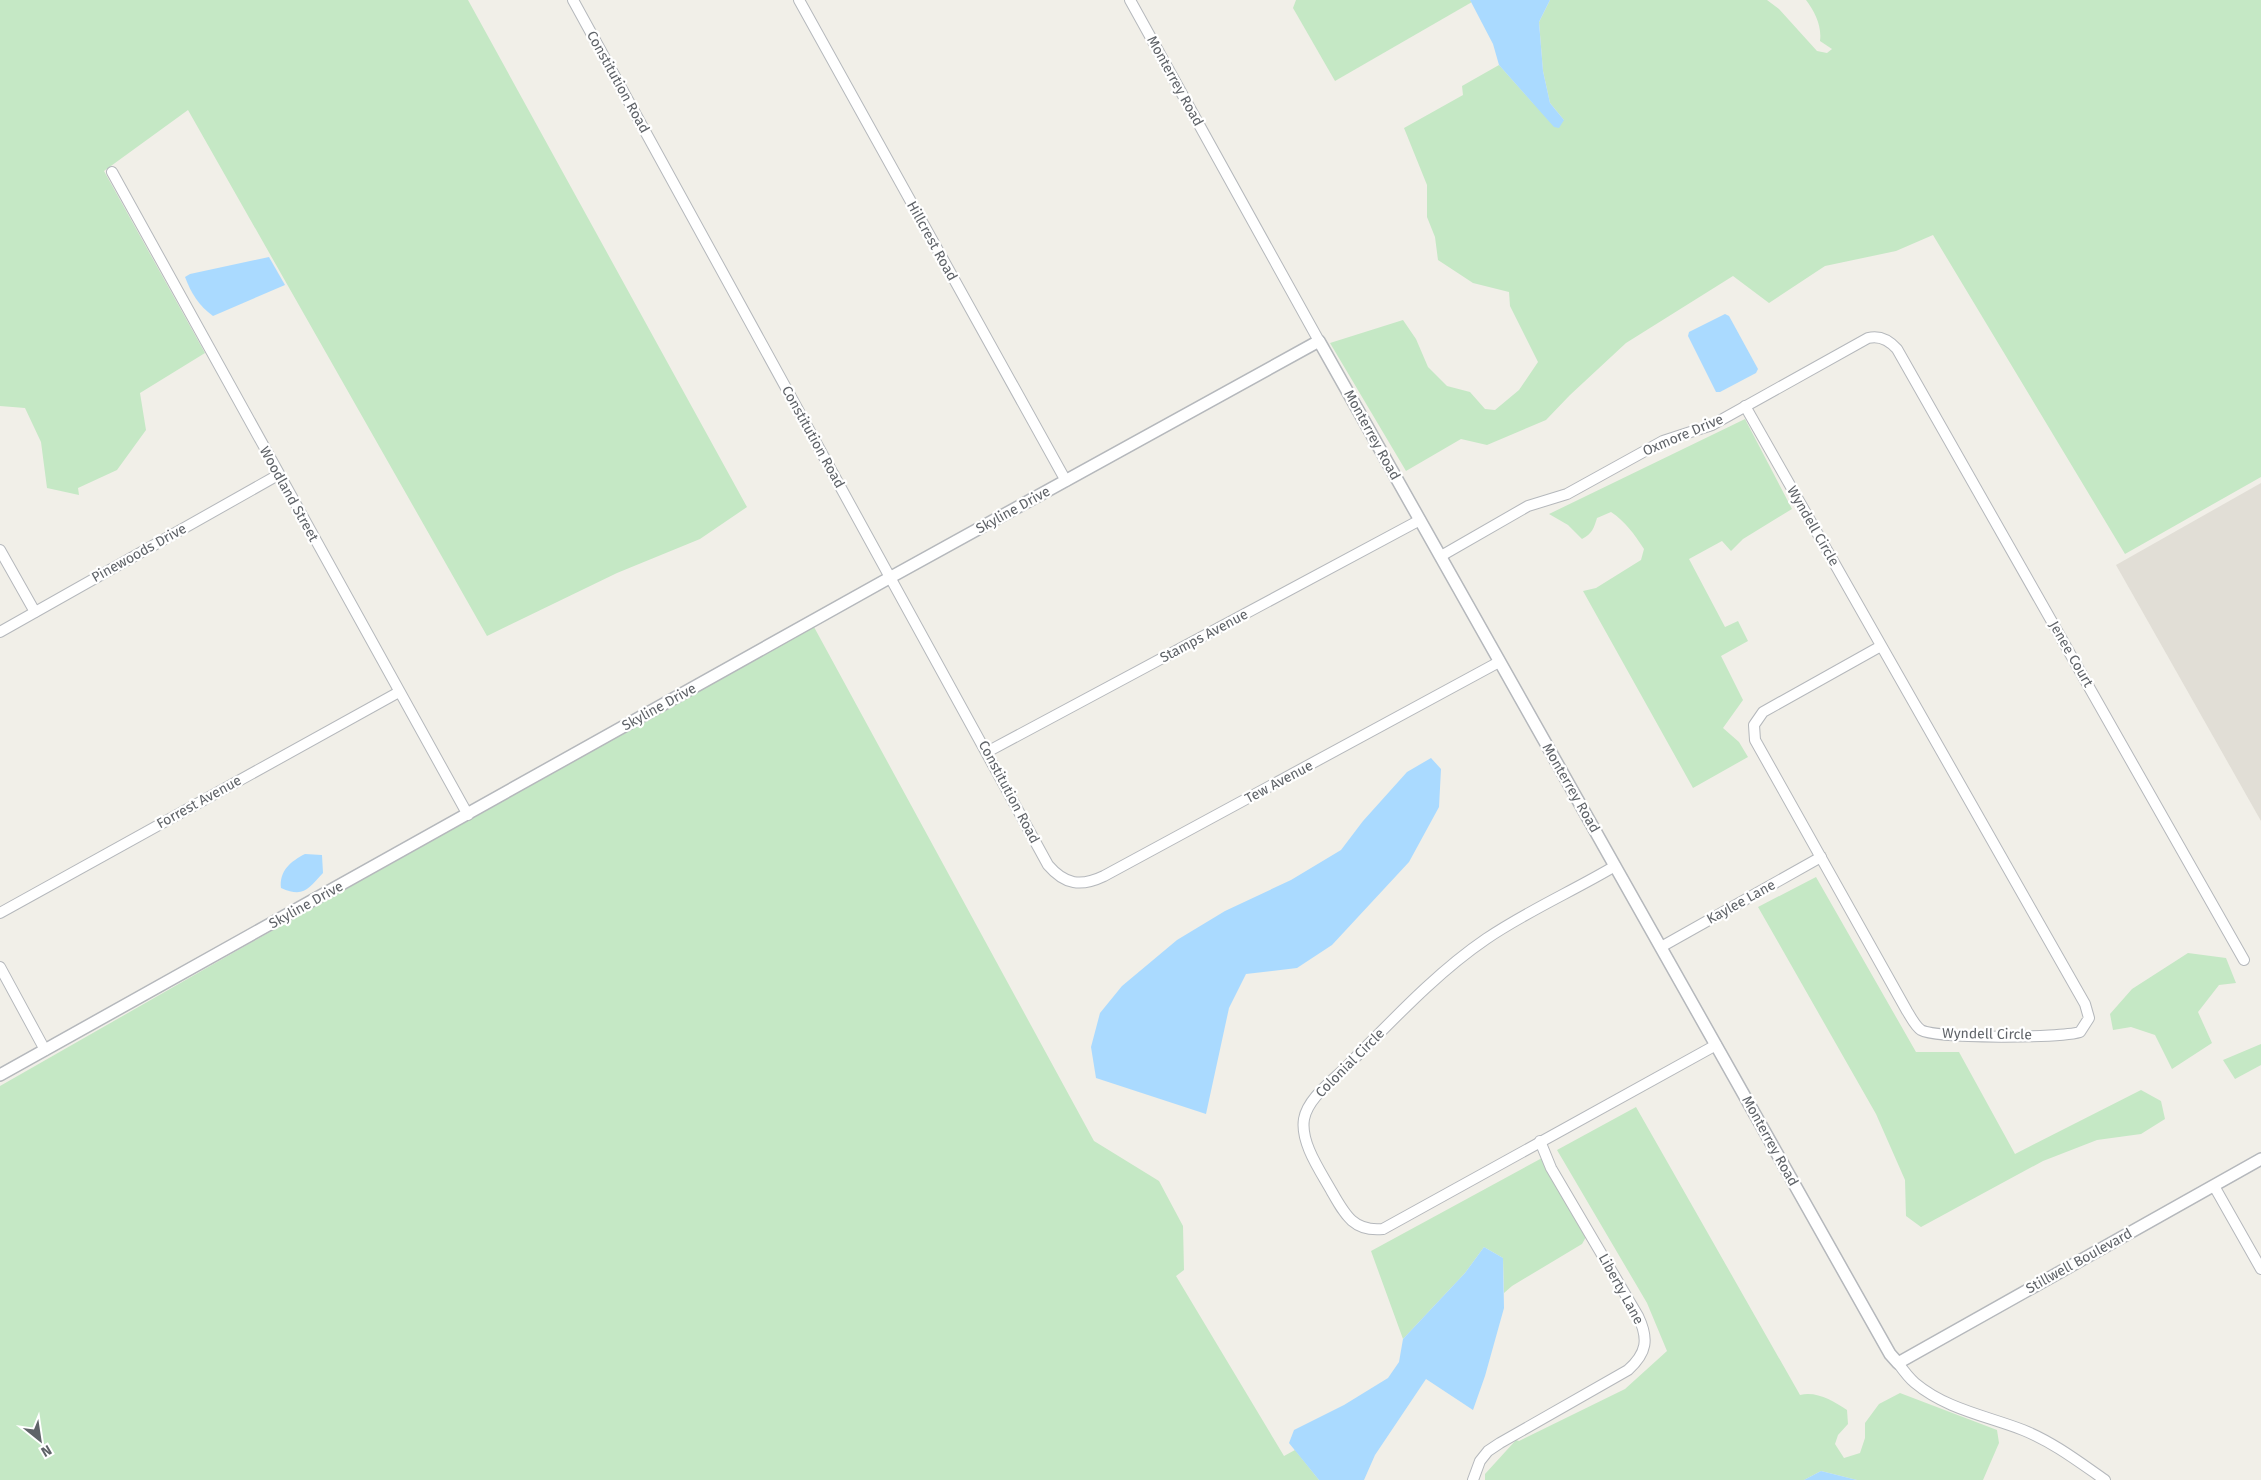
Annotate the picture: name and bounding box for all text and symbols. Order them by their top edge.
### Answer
street label: Constitution Road [583,28,653,136]
street label: Monterrey Road [1143,33,1207,129]
street label: Hillcrest Road [903,198,961,284]
street label: Constitution Road [778,383,848,491]
street label: Monterrey Road [1340,387,1404,483]
street label: Oxmore Drive [1640,410,1726,460]
street label: Woodland Street [256,443,323,545]
street label: Skyline Drive [973,483,1053,537]
street label: Wyndell Circle [1783,483,1843,569]
street label: Pinewoods Drive [89,520,189,586]
street label: Stamps Avenue [1157,606,1251,666]
street label: Jenee Court [2045,618,2097,691]
street label: Skyline Drive [619,680,699,734]
street label: Constitution Road [975,738,1043,846]
street label: Monterrey Road [1538,740,1604,836]
street label: Tew Avenue [1242,757,1316,807]
street label: Forrest Avenue [154,772,244,832]
street label: Kaylee Lane [1704,876,1778,928]
street label: Skyline Drive [266,878,346,932]
street label: Colonial Circle [1312,1025,1388,1101]
street label: Wyndell Circle [1942,1025,2032,1043]
street label: Monterrey Road [1738,1093,1802,1189]
street label: Stillwell Boulevard [2023,1225,2135,1297]
street label: Liberty Lane [1595,1251,1647,1327]
north arrow [15,1415,65,1465]
text: N [38,1441,55,1461]

